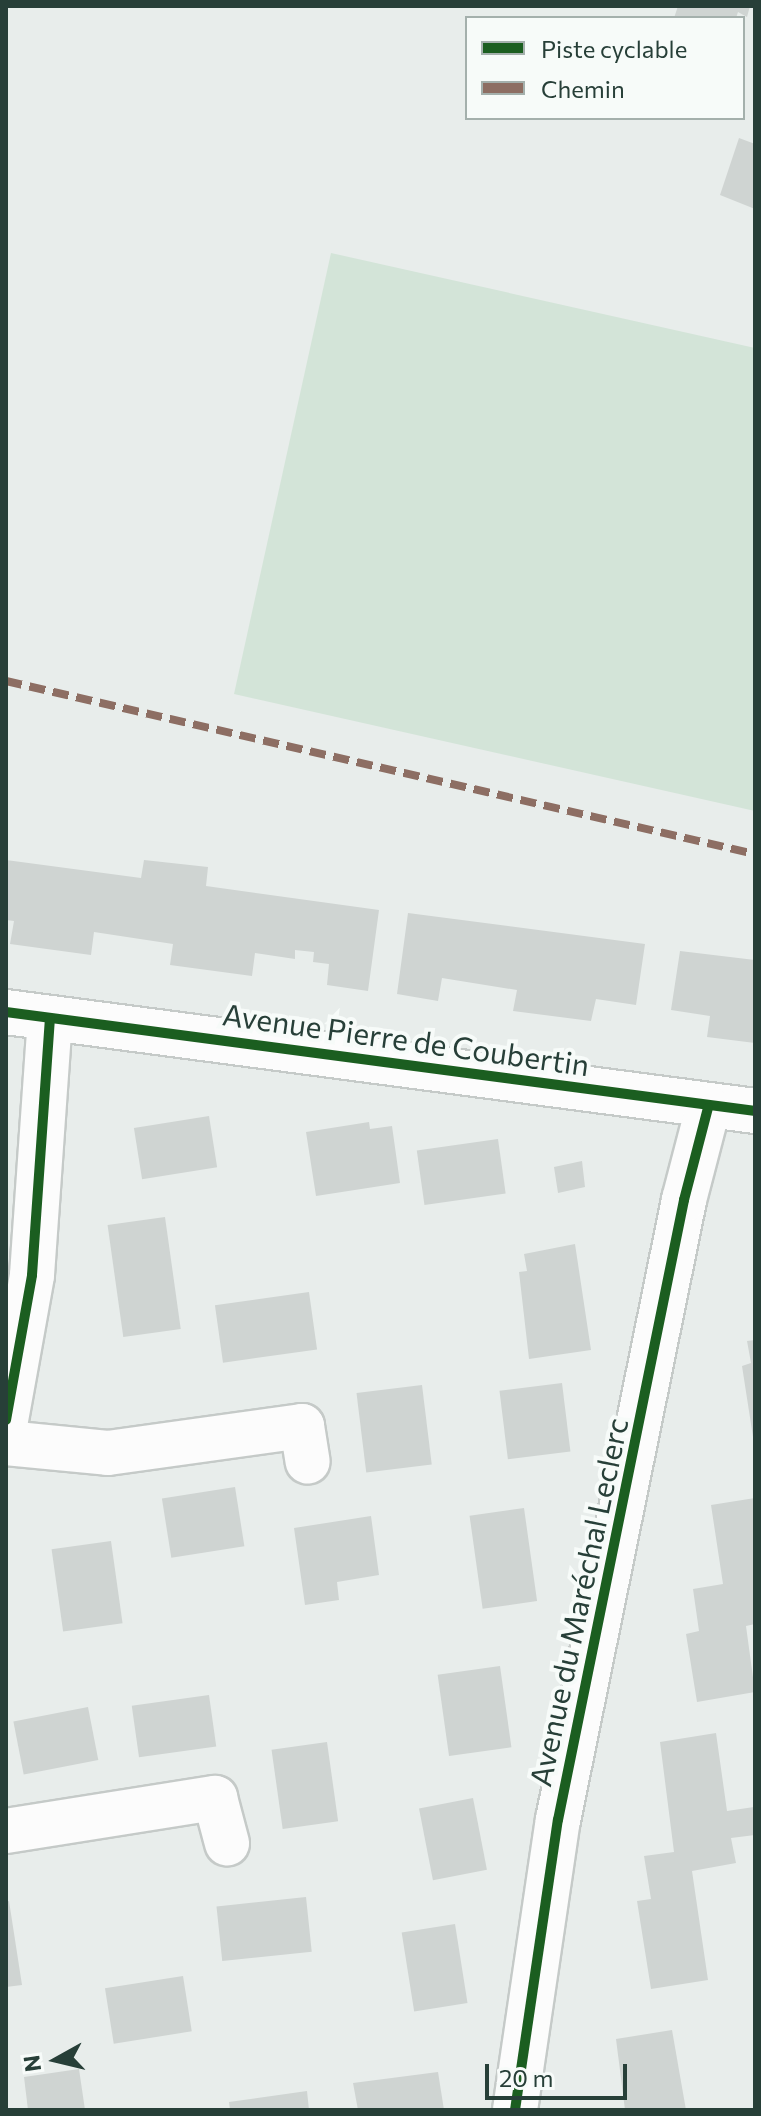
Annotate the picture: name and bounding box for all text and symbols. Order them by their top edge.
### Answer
legend [465,16,745,120]
text: Piste cyclable [541,34,687,63]
text: Chemin [541,74,625,103]
street label: Avenue Pierre de Coubertin [220,995,592,1083]
street label: Avenue du Maréchal Leclerc [521,1415,635,1789]
north arrow [16,2020,96,2100]
scale bar [489,2048,631,2098]
text: N [17,2053,46,2073]
text: 20 m [499,2063,553,2092]

